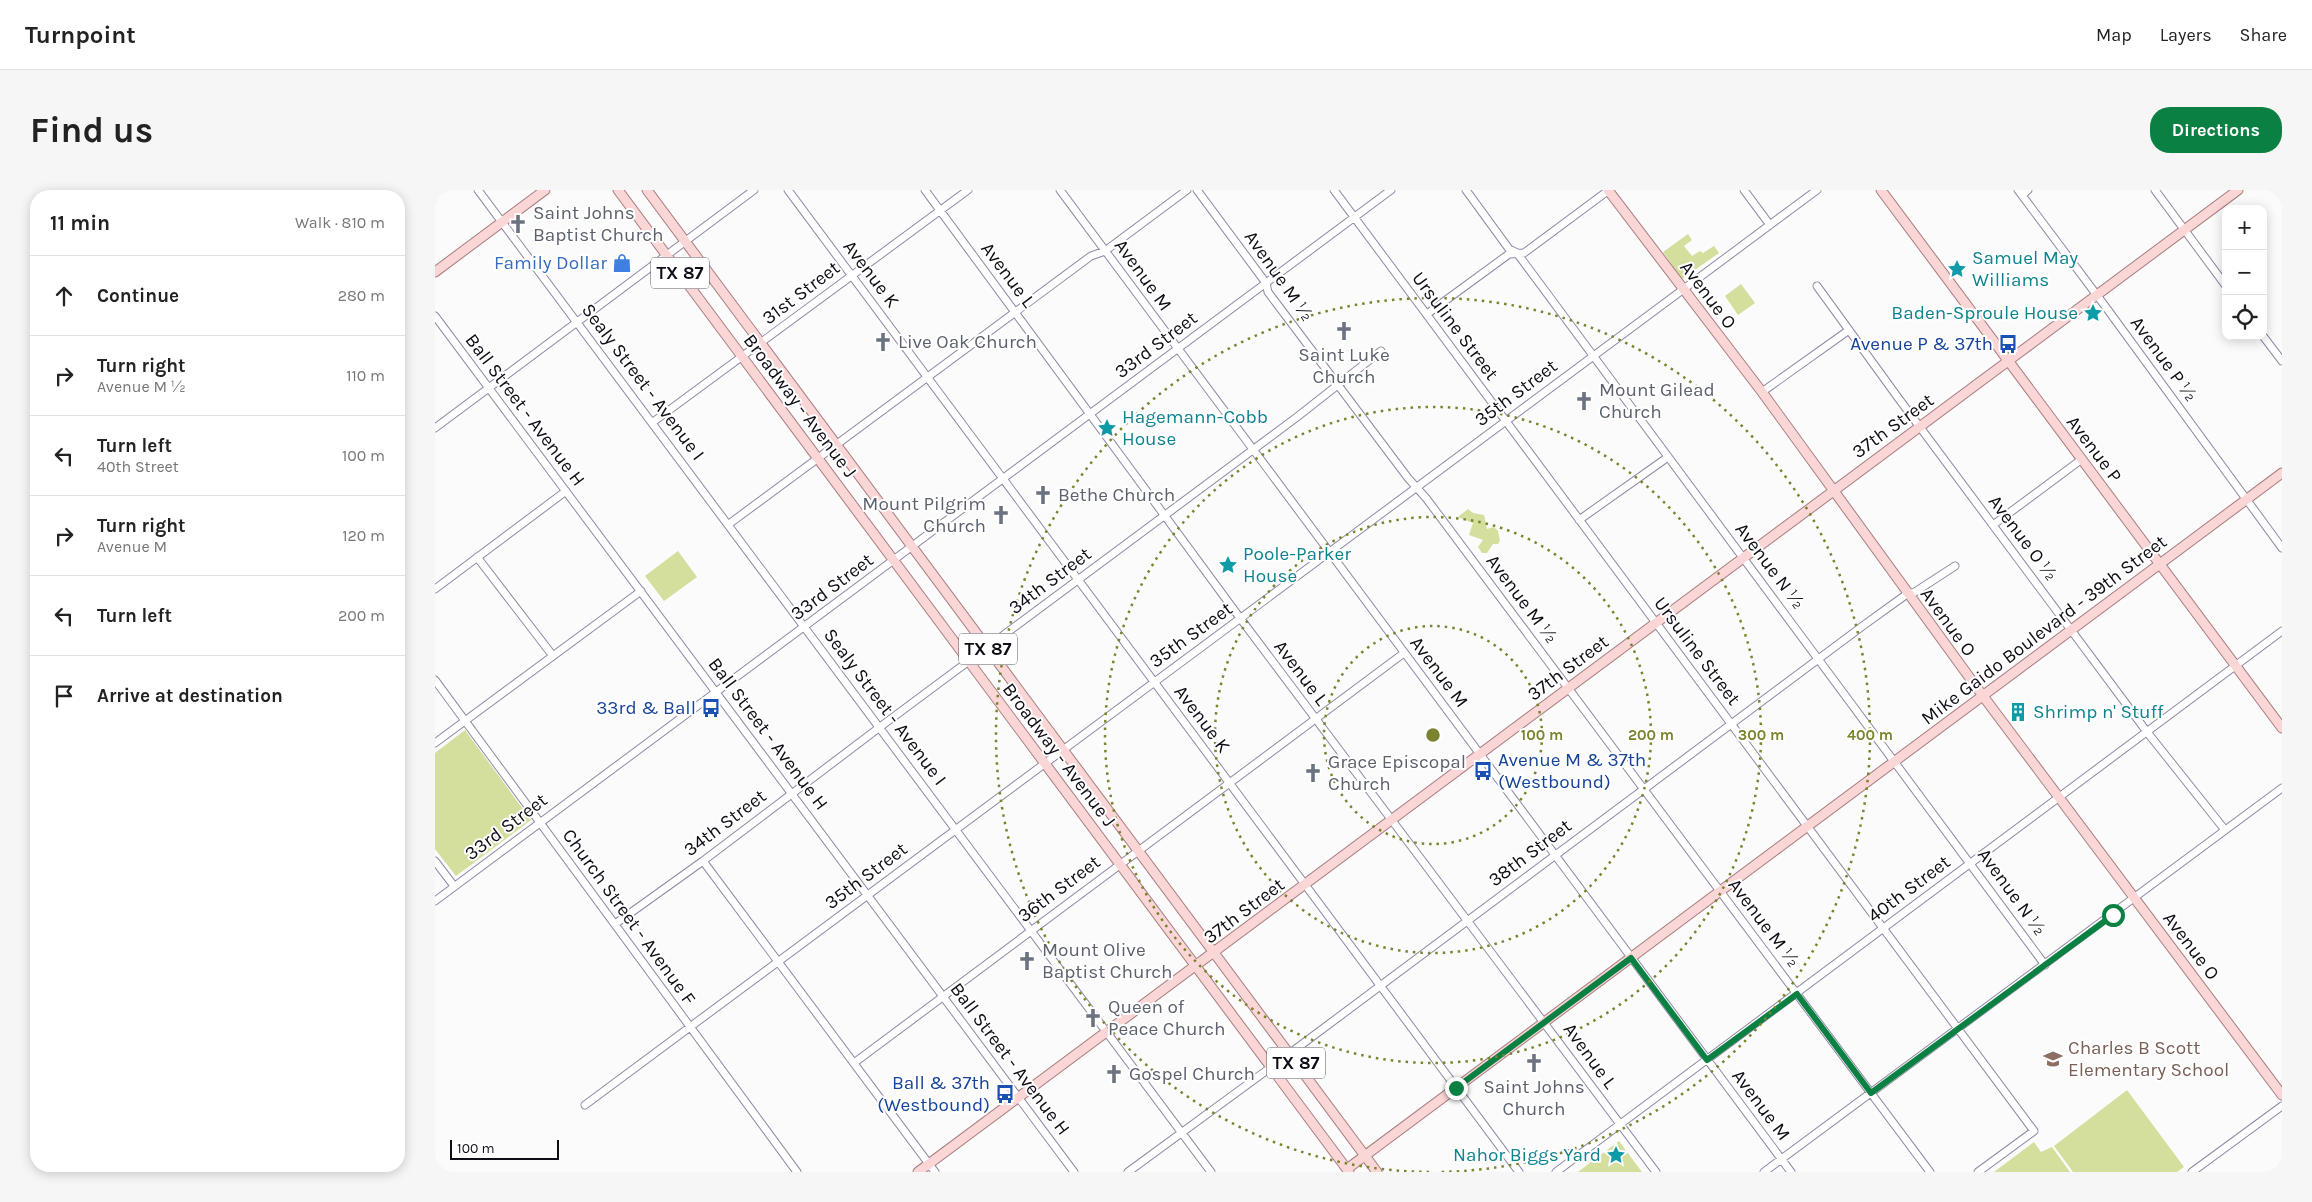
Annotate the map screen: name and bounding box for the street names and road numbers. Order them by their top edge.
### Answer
street label: Avenue M ½ [1240,227,1318,325]
street label: Avenue M [1110,235,1176,315]
street label: Avenue K [839,236,904,312]
street label: Avenue L [976,238,1040,312]
street label: 31st Street [758,257,844,329]
street label: Avenue O [1675,257,1741,333]
road number: TX 87 [651,258,709,289]
street label: Ursuline Street [1407,268,1503,384]
street label: Sealy Street - Avenue I [577,299,709,465]
street label: 33rd Street [1111,307,1201,383]
street label: Avenue P ½ [2126,312,2202,406]
street label: Ball Street - Avenue H [461,330,589,490]
street label: Broadway - Avenue J [739,330,861,482]
street label: 35th Street [1471,355,1561,431]
street label: 37th Street [1848,389,1938,463]
street label: Avenue P [2062,411,2126,487]
street label: Avenue O ½ [1984,491,2062,585]
street label: Avenue N ½ [1730,519,1810,613]
street label: Mike Gaido Boulevard - 39th Street [1917,531,2171,729]
street label: 34th Street [1005,543,1095,619]
street label: 33rd Street [787,549,877,625]
street label: Avenue M ½ [1482,550,1562,648]
street label: Avenue O [1916,583,1980,661]
street label: Ursuline Street [1649,593,1745,709]
street label: 35th Street [1145,598,1237,672]
street label: Sealy Street - Avenue I [819,624,951,790]
street label: 37th Street [1523,631,1613,705]
street label: Avenue M [1405,632,1473,712]
road number: TX 87 [959,634,1017,664]
street label: Avenue L [1269,636,1333,710]
street label: Ball Street - Avenue H [704,654,832,814]
street label: Broadway - Avenue J [998,679,1120,831]
street label: Avenue K [1170,681,1235,757]
street label: 34th Street [680,785,770,861]
street label: 33rd Street [461,789,551,865]
street label: 38th Street [1484,815,1576,891]
street label: Church Street - Avenue F [558,825,700,1009]
street label: 35th Street [821,838,911,914]
street label: Avenue N ½ [1973,844,2051,940]
street label: 36th Street [1013,851,1105,927]
street label: 40th Street [1864,851,1954,927]
street label: 37th Street [1199,874,1289,948]
street label: Avenue M ½ [1724,874,1804,972]
street label: Avenue O [2158,908,2224,984]
street label: Ball Street - Avenue H [946,979,1074,1139]
street label: Avenue L [1559,1019,1621,1093]
road number: TX 87 [1267,1048,1325,1078]
street label: Avenue M [1727,1065,1795,1145]

